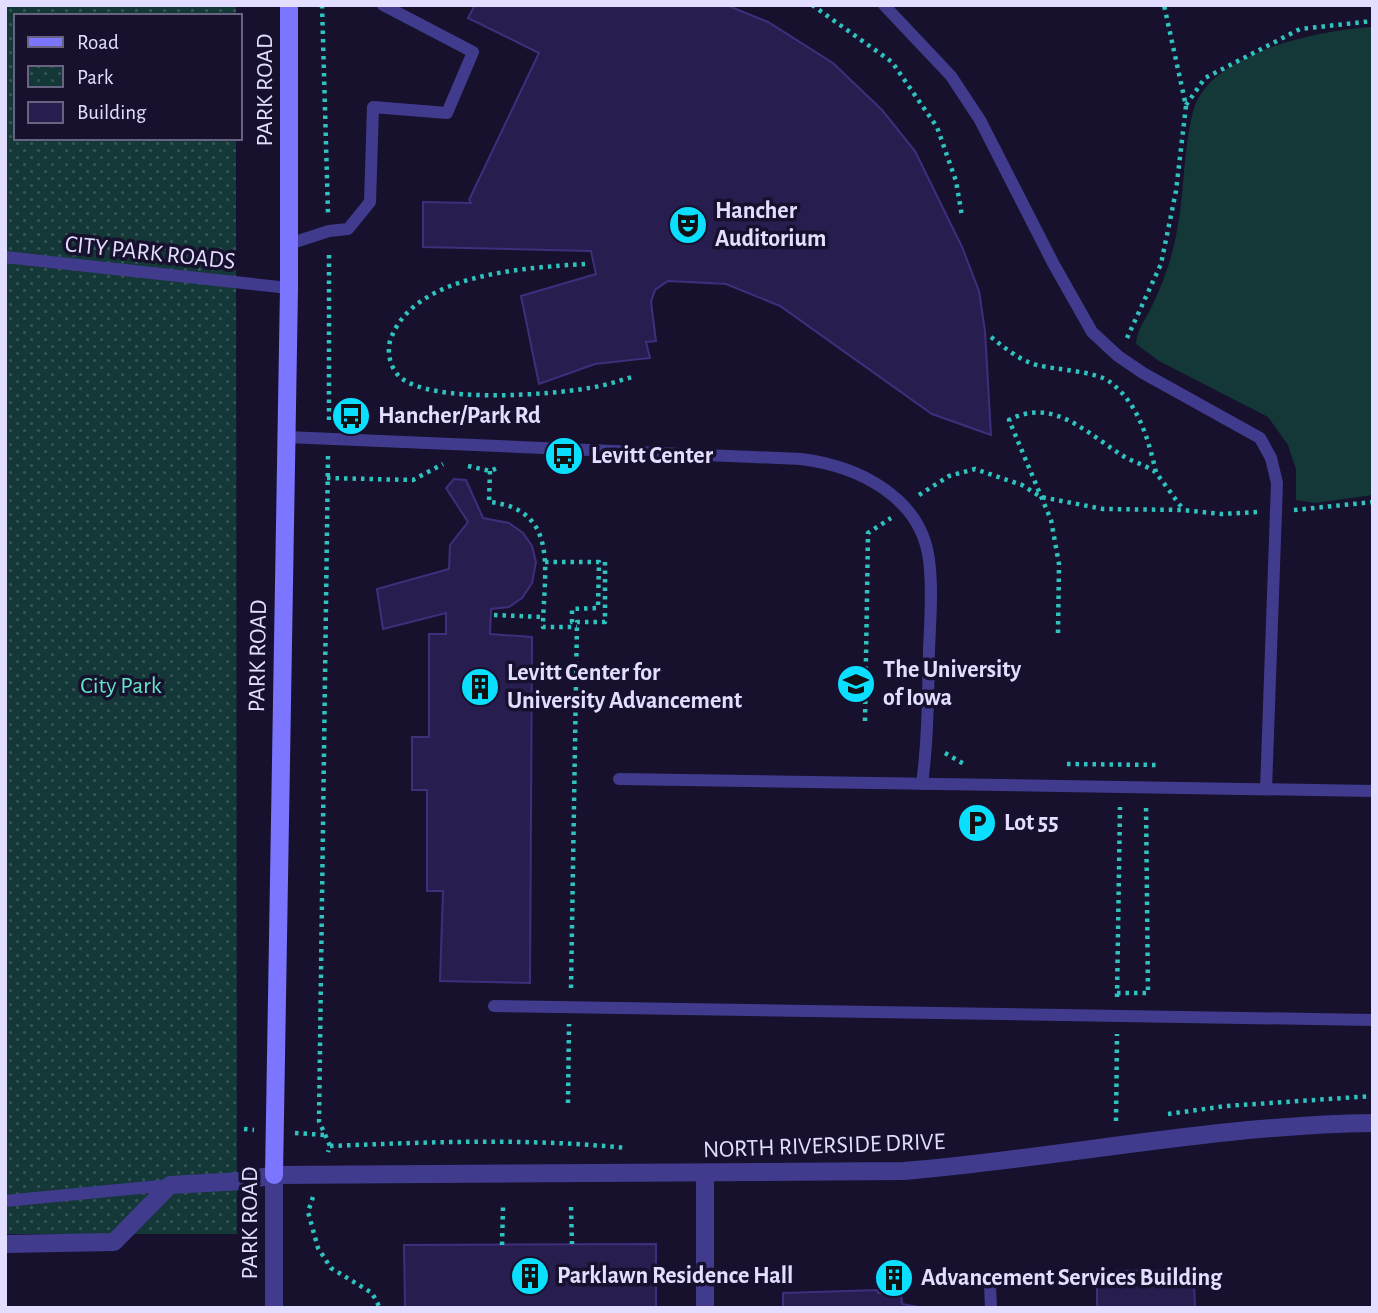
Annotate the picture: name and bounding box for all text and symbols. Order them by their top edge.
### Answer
legend [14,14,242,140]
text: Road [77,32,119,53]
street label: PARK ROAD [253,34,277,146]
text: Park [77,67,114,88]
text: Building [77,102,147,123]
place label: Hancher Auditorium [715,199,826,251]
theatre icon: Hancher Auditorium [667,204,709,246]
street label: CITY PARK ROADS [64,232,236,274]
bus stop icon: Hancher/Park Rd [330,395,372,437]
place label: Hancher/Park Rd [378,404,541,428]
bus stop icon: Levitt Center [543,435,585,477]
place label: Levitt Center [591,444,714,468]
street label: PARK ROAD [245,599,271,713]
place label: The University of Iowa [883,658,1021,710]
place label: Levitt Center for University Advancement [507,661,742,713]
school or university icon: The University of Iowa [835,663,877,705]
building icon: Levitt Center for University Advancement [459,666,501,708]
park label: City Park [80,674,162,698]
parking icon: Lot 55 [956,802,998,844]
place label: Lot 55 [1004,811,1059,835]
street label: NORTH RIVERSIDE DRIVE [702,1130,946,1162]
street label: PARK ROAD [238,1167,262,1279]
building icon: Parklawn Residence Hall [509,1255,551,1297]
building icon: Advancement Services Building [873,1257,915,1299]
place label: Parklawn Residence Hall [557,1264,793,1288]
place label: Advancement Services Building [921,1266,1223,1290]

